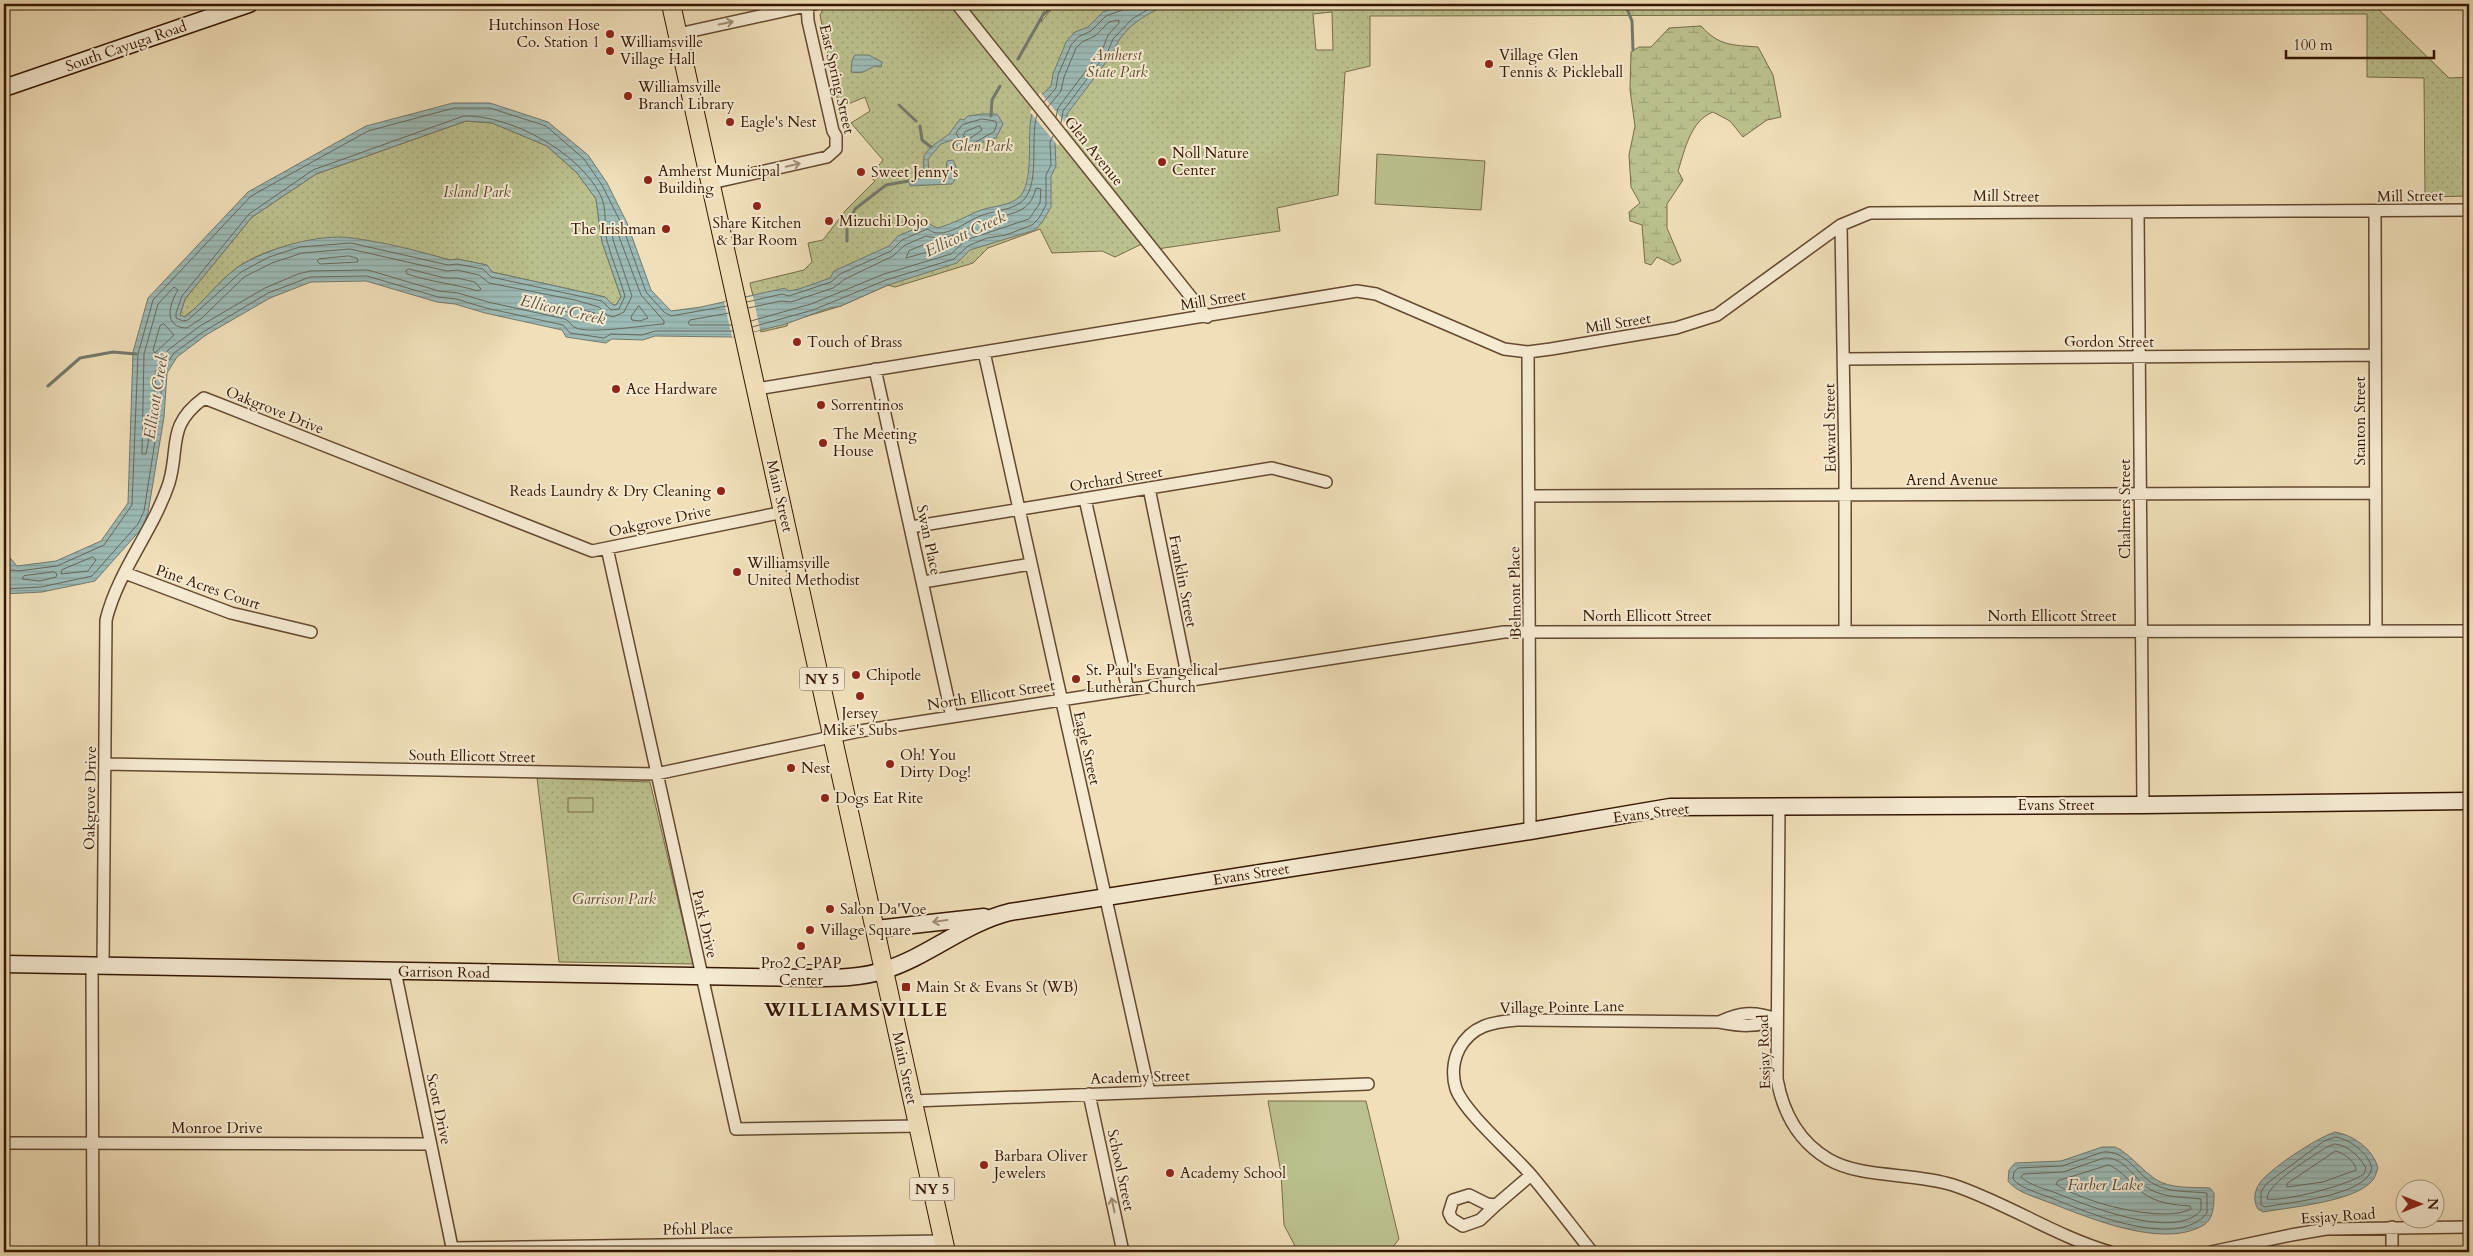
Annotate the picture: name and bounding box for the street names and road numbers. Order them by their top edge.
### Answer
street label: South Cayuga Road [63,16,189,76]
street label: East Spring Street [815,22,859,136]
street label: Glen Avenue [1060,112,1128,190]
street label: Mill Street [1973,185,2039,207]
street label: Mill Street [2377,185,2443,207]
street label: Mill Street [1179,285,1247,315]
street label: Mill Street [1584,308,1652,338]
street label: Gordon Street [2064,332,2154,352]
street label: Stanton Street [2350,376,2370,465]
street label: Oakgrove Drive [223,381,327,439]
street label: Edward Street [1819,383,1841,473]
street label: Main Street [762,458,798,534]
street label: Chalmers Street [2115,459,2135,559]
street label: Orchard Street [1068,462,1164,496]
street label: Arend Avenue [1906,470,1998,490]
street label: Oakgrove Drive [607,500,713,542]
street label: Swan Place [912,503,946,577]
street label: Franklin Street [1164,533,1202,629]
street label: Belmont Place [1504,546,1526,638]
street label: Pine Acres Court [153,560,263,614]
street label: North Ellicott Street [1582,606,1712,626]
street label: North Ellicott Street [1987,606,2117,626]
road number: NY 5 [800,668,844,691]
street label: North Ellicott Street [926,675,1057,715]
street label: Eagle Street [1069,709,1105,787]
street label: South Ellicott Street [409,745,536,767]
street label: Oakgrove Drive [79,746,101,850]
street label: Evans Street [2018,795,2095,815]
street label: Evans Street [1612,798,1691,828]
street label: Evans Street [1211,858,1291,890]
street label: Park Drive [687,888,723,960]
street label: Garrison Road [398,961,490,983]
street label: Village Pointe Lane [1499,996,1625,1018]
street label: Essjay Road [1753,1014,1775,1090]
street label: Main Street [888,1030,922,1106]
street label: Academy Street [1090,1065,1190,1089]
street label: Scott Drive [422,1072,456,1147]
street label: Monroe Drive [171,1118,263,1138]
street label: School Street [1103,1127,1139,1213]
road number: NY 5 [910,1178,954,1200]
street label: Essjay Road [2300,1203,2376,1229]
street label: Pfohl Place [663,1218,734,1240]

